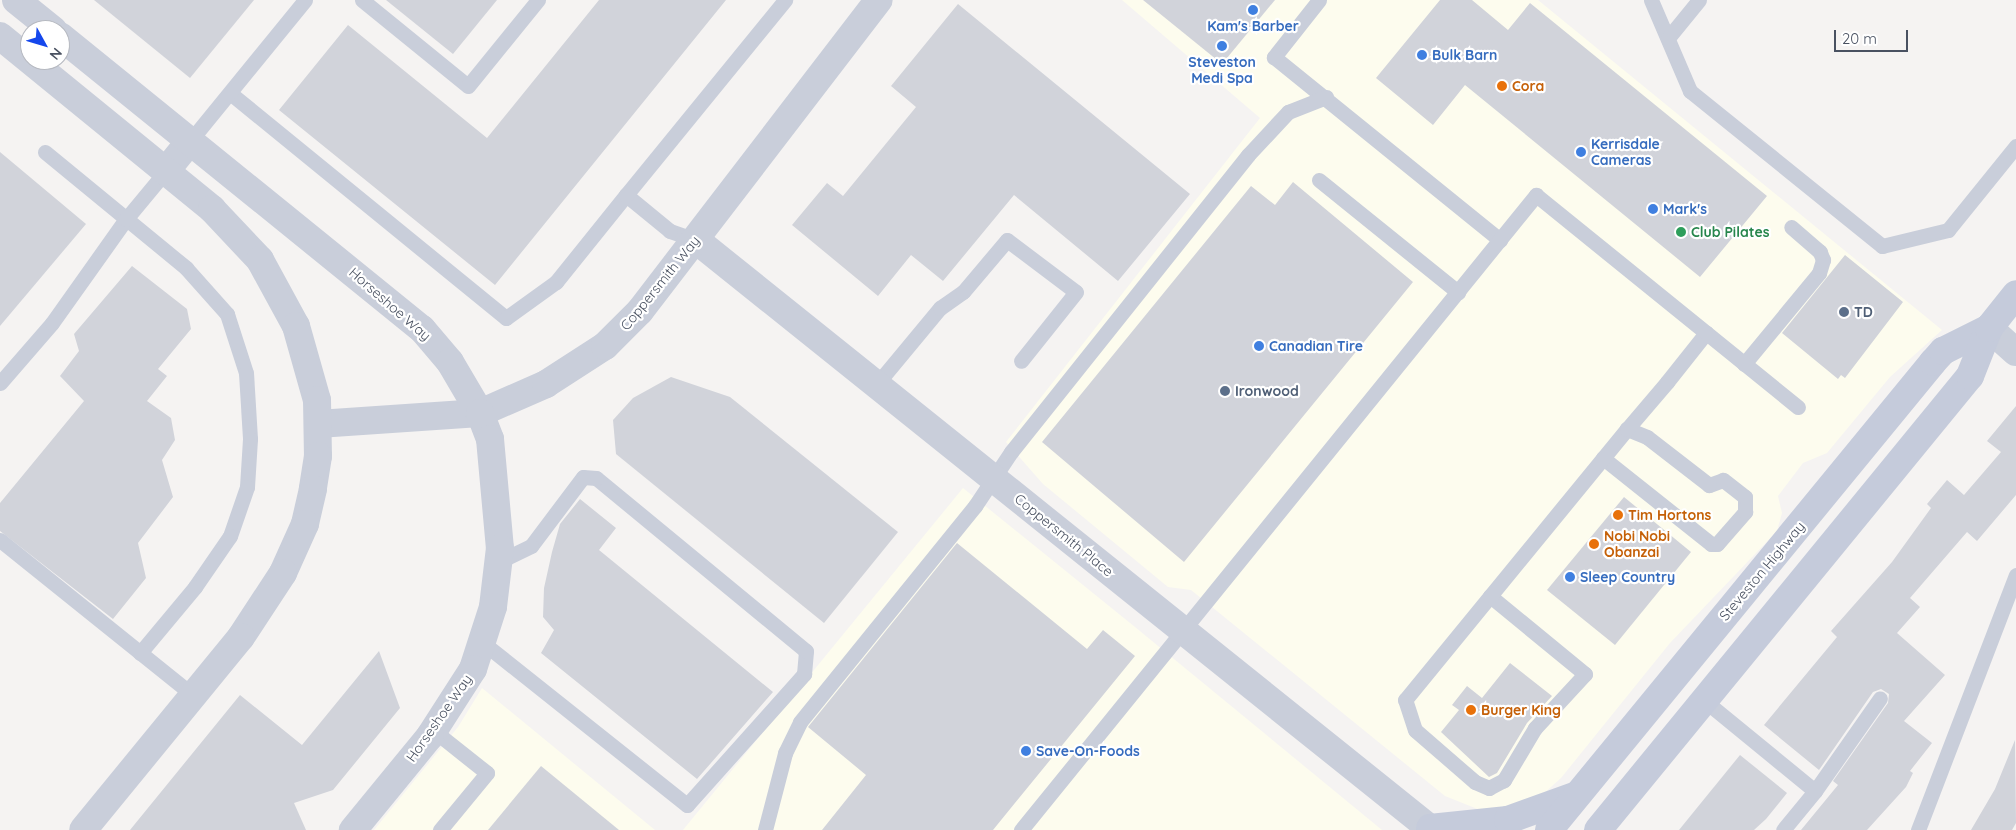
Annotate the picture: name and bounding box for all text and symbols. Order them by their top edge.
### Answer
marker: Kam's Barber [1247,4,1259,16]
place label: Kam's Barber [1207,18,1299,34]
north arrow [20,20,70,70]
scale bar [1836,20,1910,52]
text: 20 m [1842,29,1877,48]
marker: Steveston Medi Spa [1216,40,1228,52]
text: N [46,44,66,63]
place label: Bulk Barn [1432,47,1497,63]
marker: Bulk Barn [1416,49,1428,61]
place label: Steveston Medi Spa [1188,54,1256,86]
place label: Cora [1512,78,1544,94]
marker: Cora [1496,80,1508,92]
place label: Kerrisdale Cameras [1591,136,1660,168]
marker: Kerrisdale Cameras [1575,146,1587,158]
place label: Mark's [1663,201,1707,217]
marker: Mark's [1647,203,1659,215]
place label: Club Pilates [1691,224,1769,240]
marker: Club Pilates [1675,226,1687,238]
street label: Coppersmith Way [617,232,703,334]
street label: Horseshoe Way [346,264,434,344]
place label: TD [1854,304,1873,320]
marker: TD [1838,306,1850,318]
place label: Canadian Tire [1269,338,1363,354]
marker: Canadian Tire [1253,340,1265,352]
place label: Ironwood [1235,383,1299,399]
marker: Ironwood [1219,385,1231,397]
street label: Coppersmith Place [1011,490,1117,580]
place label: Tim Hortons [1628,507,1711,523]
marker: Tim Hortons [1612,509,1624,521]
street label: Steveston Highway [1716,518,1808,624]
place label: Nobi Nobi Obanzai [1604,528,1670,560]
marker: Nobi Nobi Obanzai [1588,538,1600,550]
place label: Sleep Country [1580,569,1675,585]
marker: Sleep Country [1564,571,1576,583]
street label: Horseshoe Way [403,671,475,765]
place label: Burger King [1481,702,1561,718]
marker: Burger King [1465,704,1477,716]
place label: Save-On-Foods [1036,743,1140,759]
marker: Save-On-Foods [1020,745,1032,757]

